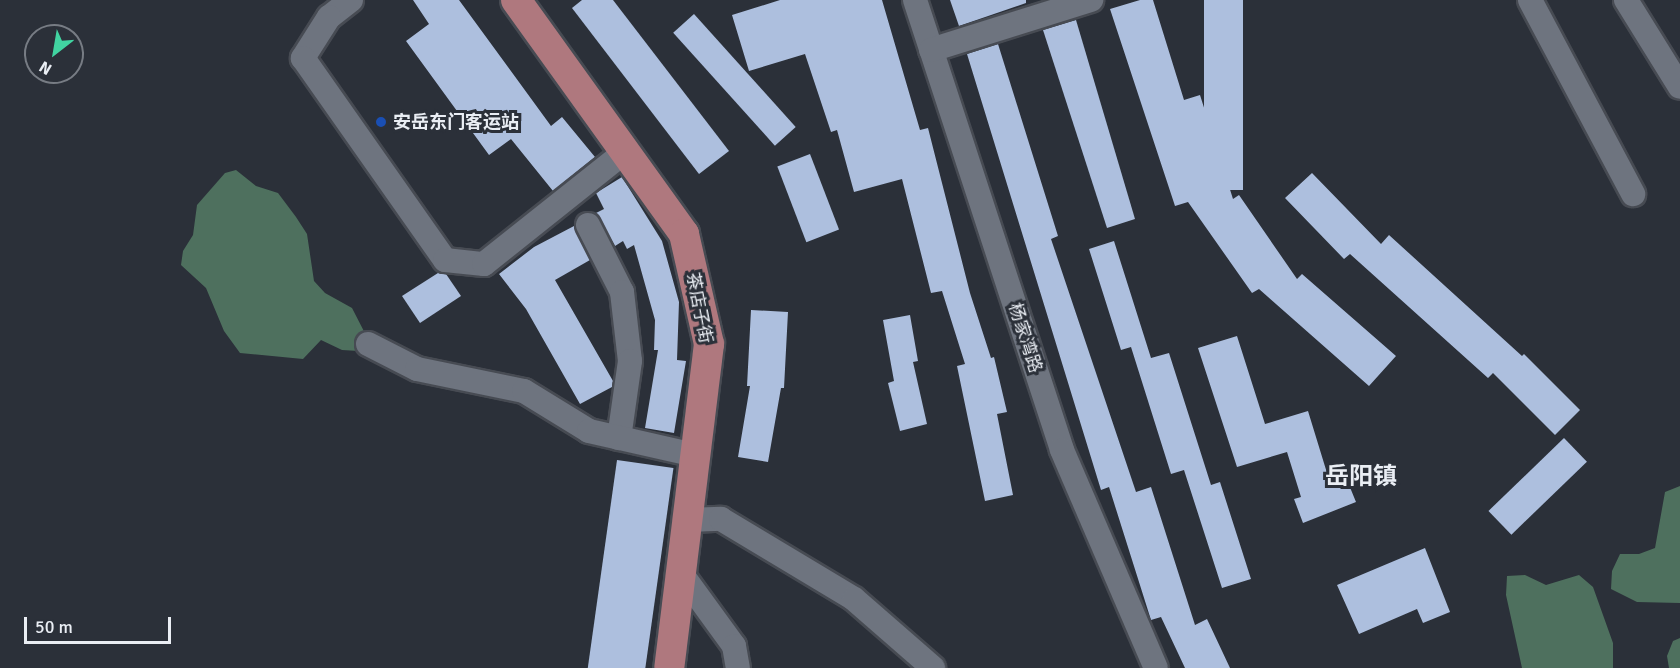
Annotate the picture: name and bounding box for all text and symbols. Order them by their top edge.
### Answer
north arrow [24,24,84,84]
text: N [36,56,56,79]
place label: 安岳东门客运站 [393,111,519,133]
marker: 安岳东门客运站 [374,115,388,129]
street label: 茶店子街 [682,271,716,345]
street label: 杨家湾路 [1004,300,1046,376]
district label: 岳阳镇 [1325,463,1397,491]
scale bar [27,605,174,643]
text: 50 m [35,616,73,638]

